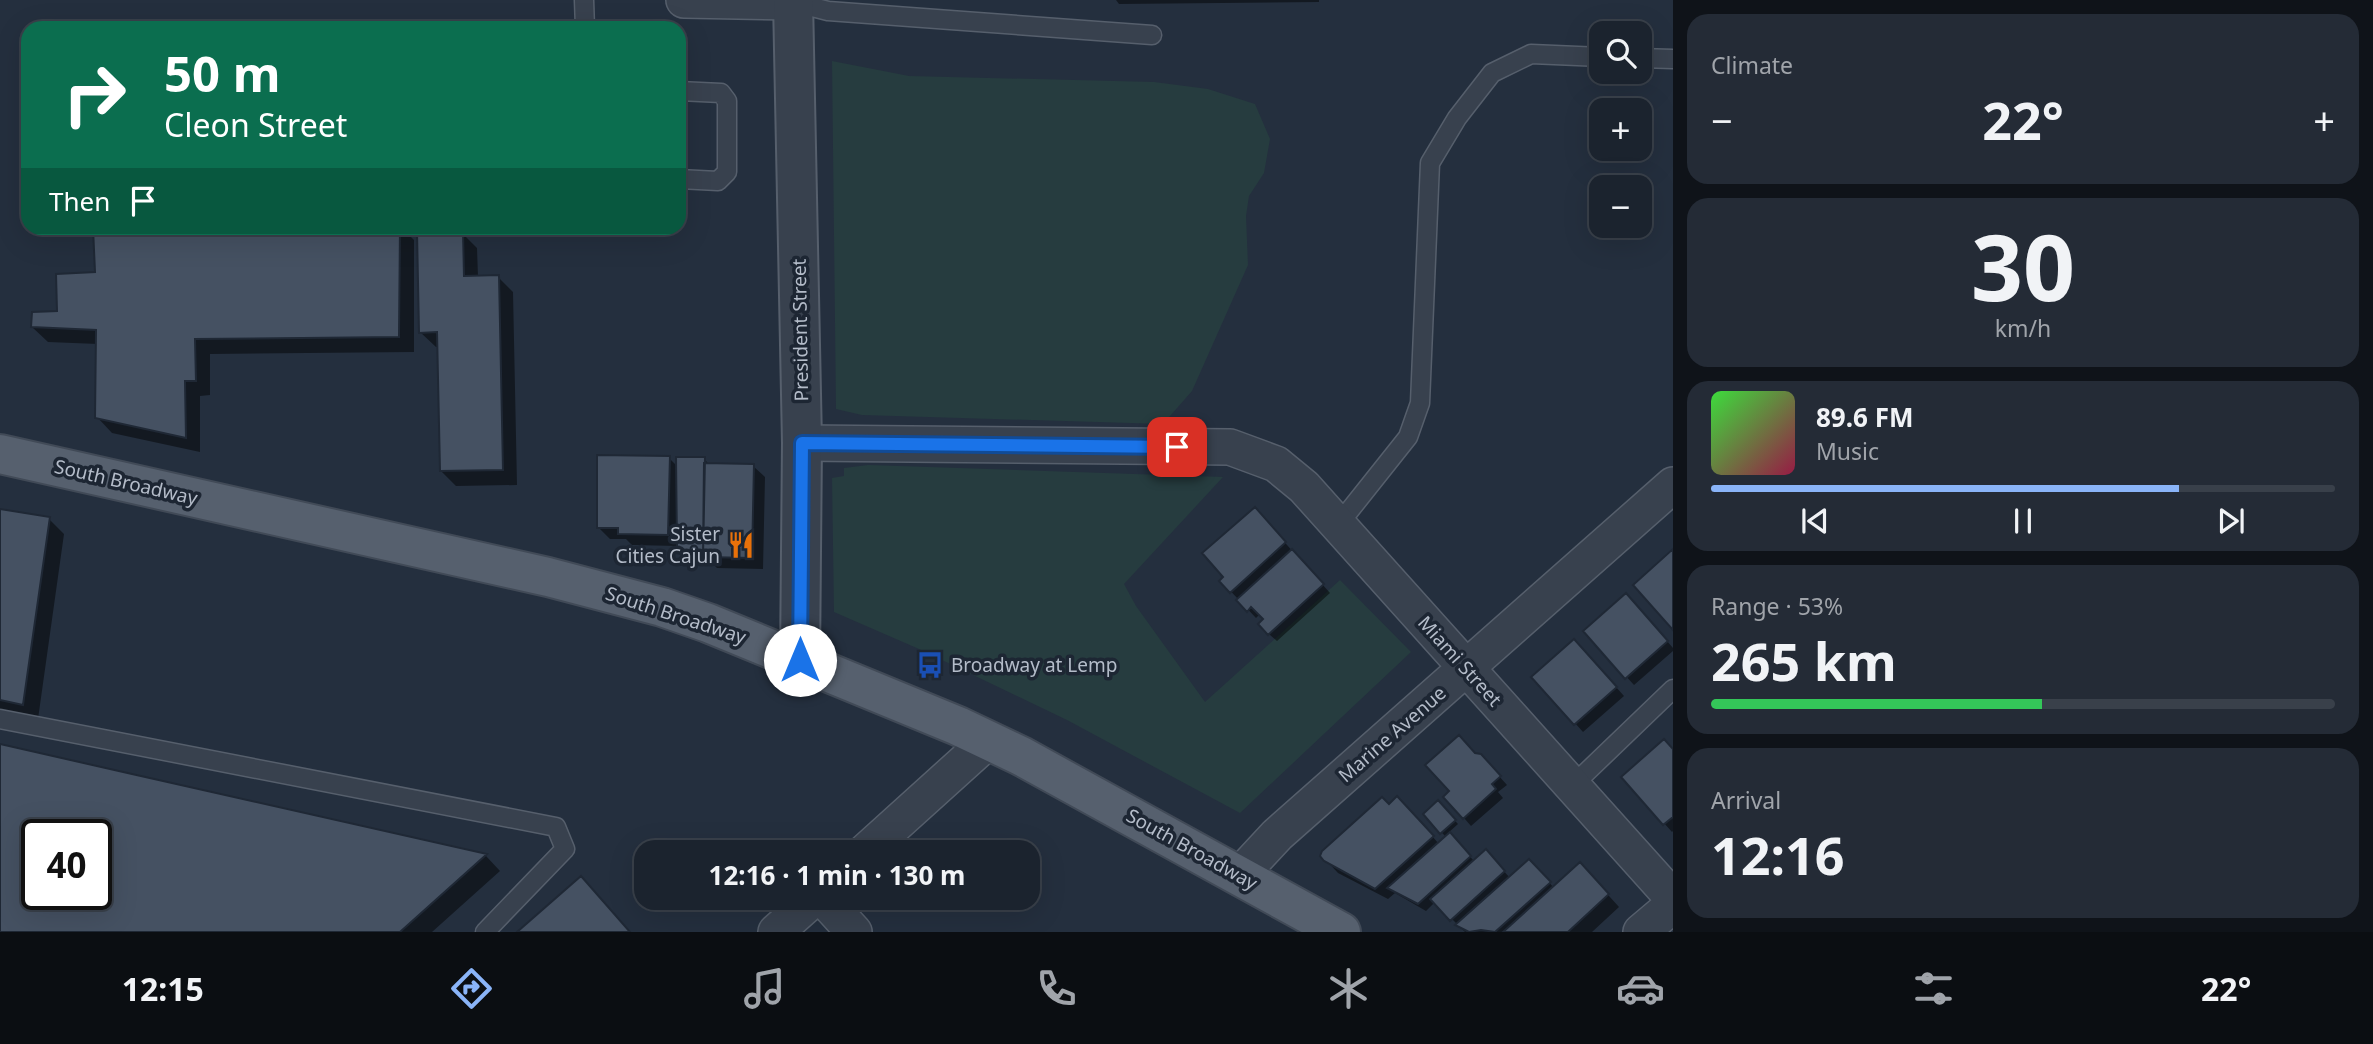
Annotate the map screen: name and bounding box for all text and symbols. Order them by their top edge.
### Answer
map controls [1589,21,1652,238]
button: search [1589,21,1652,84]
text: 50 m [164,40,281,106]
icon: right [49,49,140,140]
text: Climate [1711,49,1793,81]
text: 22° [1982,84,2064,155]
text: − [1711,94,1733,146]
text: + [2313,94,2335,146]
button: + [1589,98,1652,161]
text: Cleon Street [164,103,347,146]
button: − [1589,175,1652,238]
icon: arrive [124,182,162,220]
text: Then [49,183,110,219]
text: 30 [1971,204,2075,328]
street label: President Street [786,258,814,402]
text: km/h [1995,312,2051,344]
text: 89.6 FM [1816,399,1913,435]
pin [1147,417,1207,477]
icon: arrive [1158,428,1196,466]
text: Music [1816,435,1879,467]
street label: South Broadway [52,453,200,511]
icon: previous [1796,502,1834,540]
icon: pause [2004,502,2042,540]
icon: next [2212,502,2250,540]
place label: Sister Cities Cajun [616,521,720,569]
restaurant icon: Sister Cities Cajun [726,530,756,560]
street label: South Broadway [602,580,750,650]
text: Range · 53% [1711,590,1843,622]
street label: Miami Street [1412,610,1508,712]
position arrow [763,623,837,697]
text: 265 km [1711,625,1897,696]
bus stop icon: Broadway at Lemp [915,650,945,680]
place label: Broadway at Lemp [951,652,1117,678]
street label: Marine Avenue [1333,680,1451,788]
text: Arrival [1711,784,1781,816]
street label: South Broadway [1122,802,1262,896]
speed limit sign: 40 [21,819,112,910]
text: 12:16 [1711,819,1845,890]
text: 12:16 · 1 min · 130 m [709,857,965,893]
icon: directions [447,964,496,1013]
icon: music [740,964,789,1013]
icon: phone [1032,964,1081,1013]
icon: climate [1324,964,1373,1013]
icon: car [1616,964,1665,1013]
icon: filters [1909,964,1958,1013]
text: 12:15 [122,967,204,1010]
text: 22° [2201,967,2251,1010]

